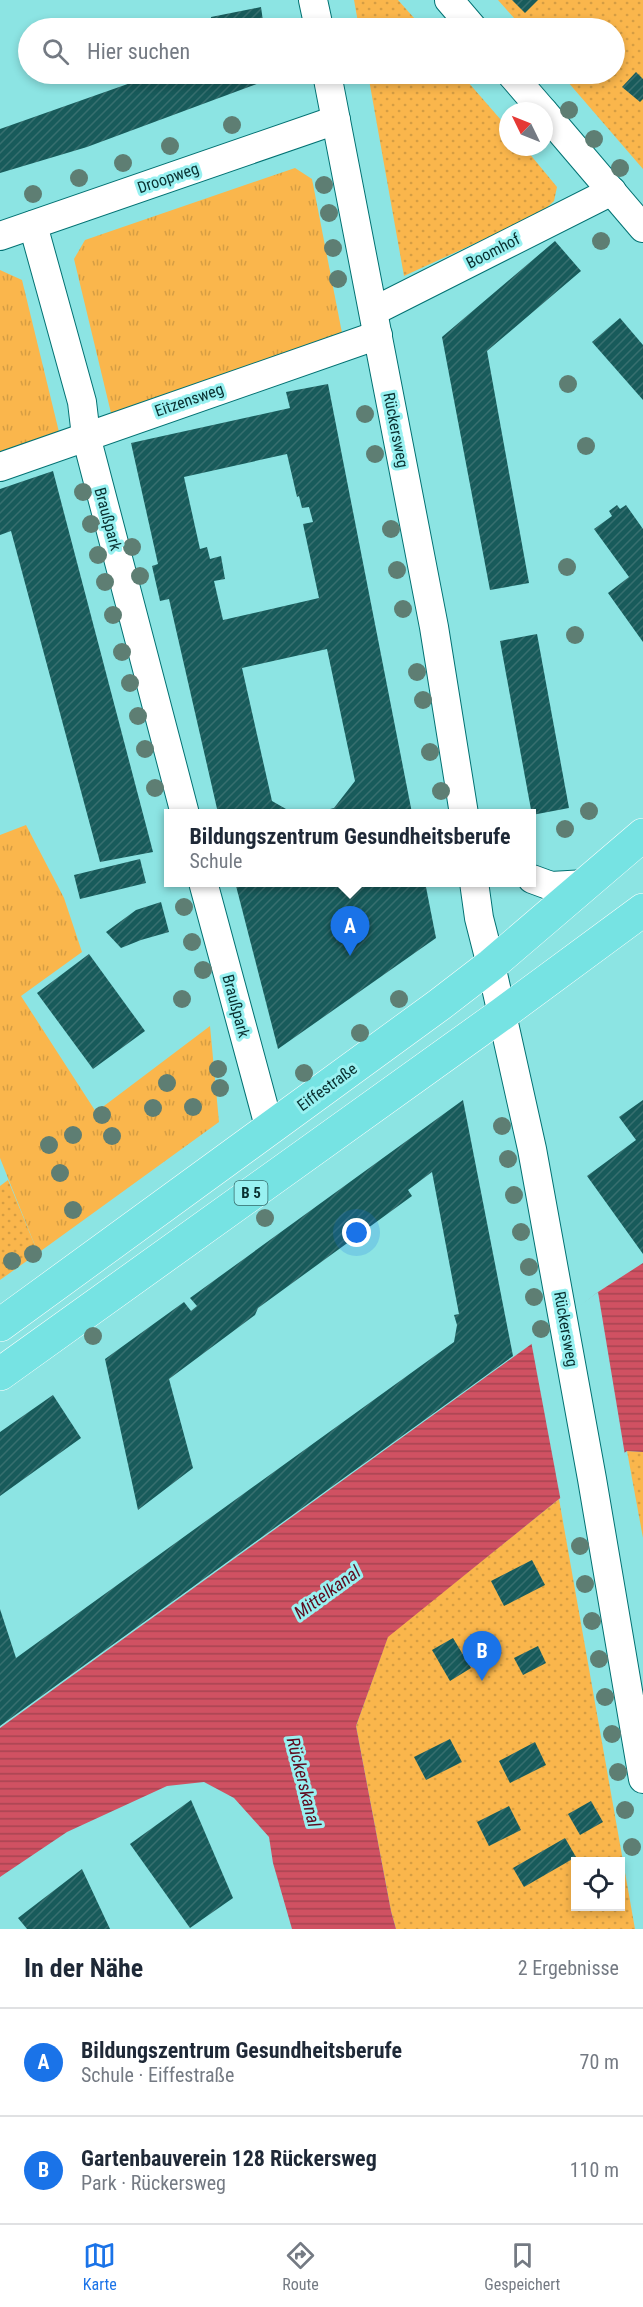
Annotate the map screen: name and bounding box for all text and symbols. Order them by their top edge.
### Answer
search box [18,18,625,84]
icon: search [39,35,72,68]
text: Hier suchen [87,39,190,64]
north arrow [499,102,553,156]
street label: Droopweg [135,159,201,197]
street label: Boomhof [463,229,523,273]
street label: Eitzensweg [152,379,226,421]
street label: Rückersweg [379,391,413,469]
street label: Braußpark [90,485,126,553]
popup [164,809,536,887]
text: Bildungszentrum Gesundheitsberufe [190,824,511,849]
text: Schule [190,849,242,873]
pin: A [330,906,370,956]
street label: Braußpark [218,972,254,1040]
street label: Eiffestraße [293,1059,361,1115]
road number: B 5 [234,1181,268,1205]
your location [342,1218,371,1247]
street label: Rückersweg [550,1290,582,1368]
water label: Mittelkanal [290,1560,365,1623]
pin: B [462,1632,502,1681]
water label: Rückerskanal [283,1735,326,1830]
map controls [571,1857,625,1911]
button: locate [571,1857,625,1911]
text: In der Nähe [24,1953,143,1983]
text: 2 Ergebnisse [518,1956,619,1980]
text: Bildungszentrum Gesundheitsberufe [81,2038,402,2063]
text: A [38,2050,49,2074]
text: 70 m [580,2050,619,2074]
text: Schule · Eiffestraße [81,2063,234,2087]
text: Gartenbauverein 128 Rückersweg [81,2146,377,2171]
text: B [38,2158,49,2182]
text: 110 m [570,2158,619,2182]
text: Park · Rückersweg [81,2171,226,2195]
tab: Karte [83,2239,117,2294]
tab: Route [282,2239,319,2294]
tab: Gespeichert [484,2239,560,2294]

